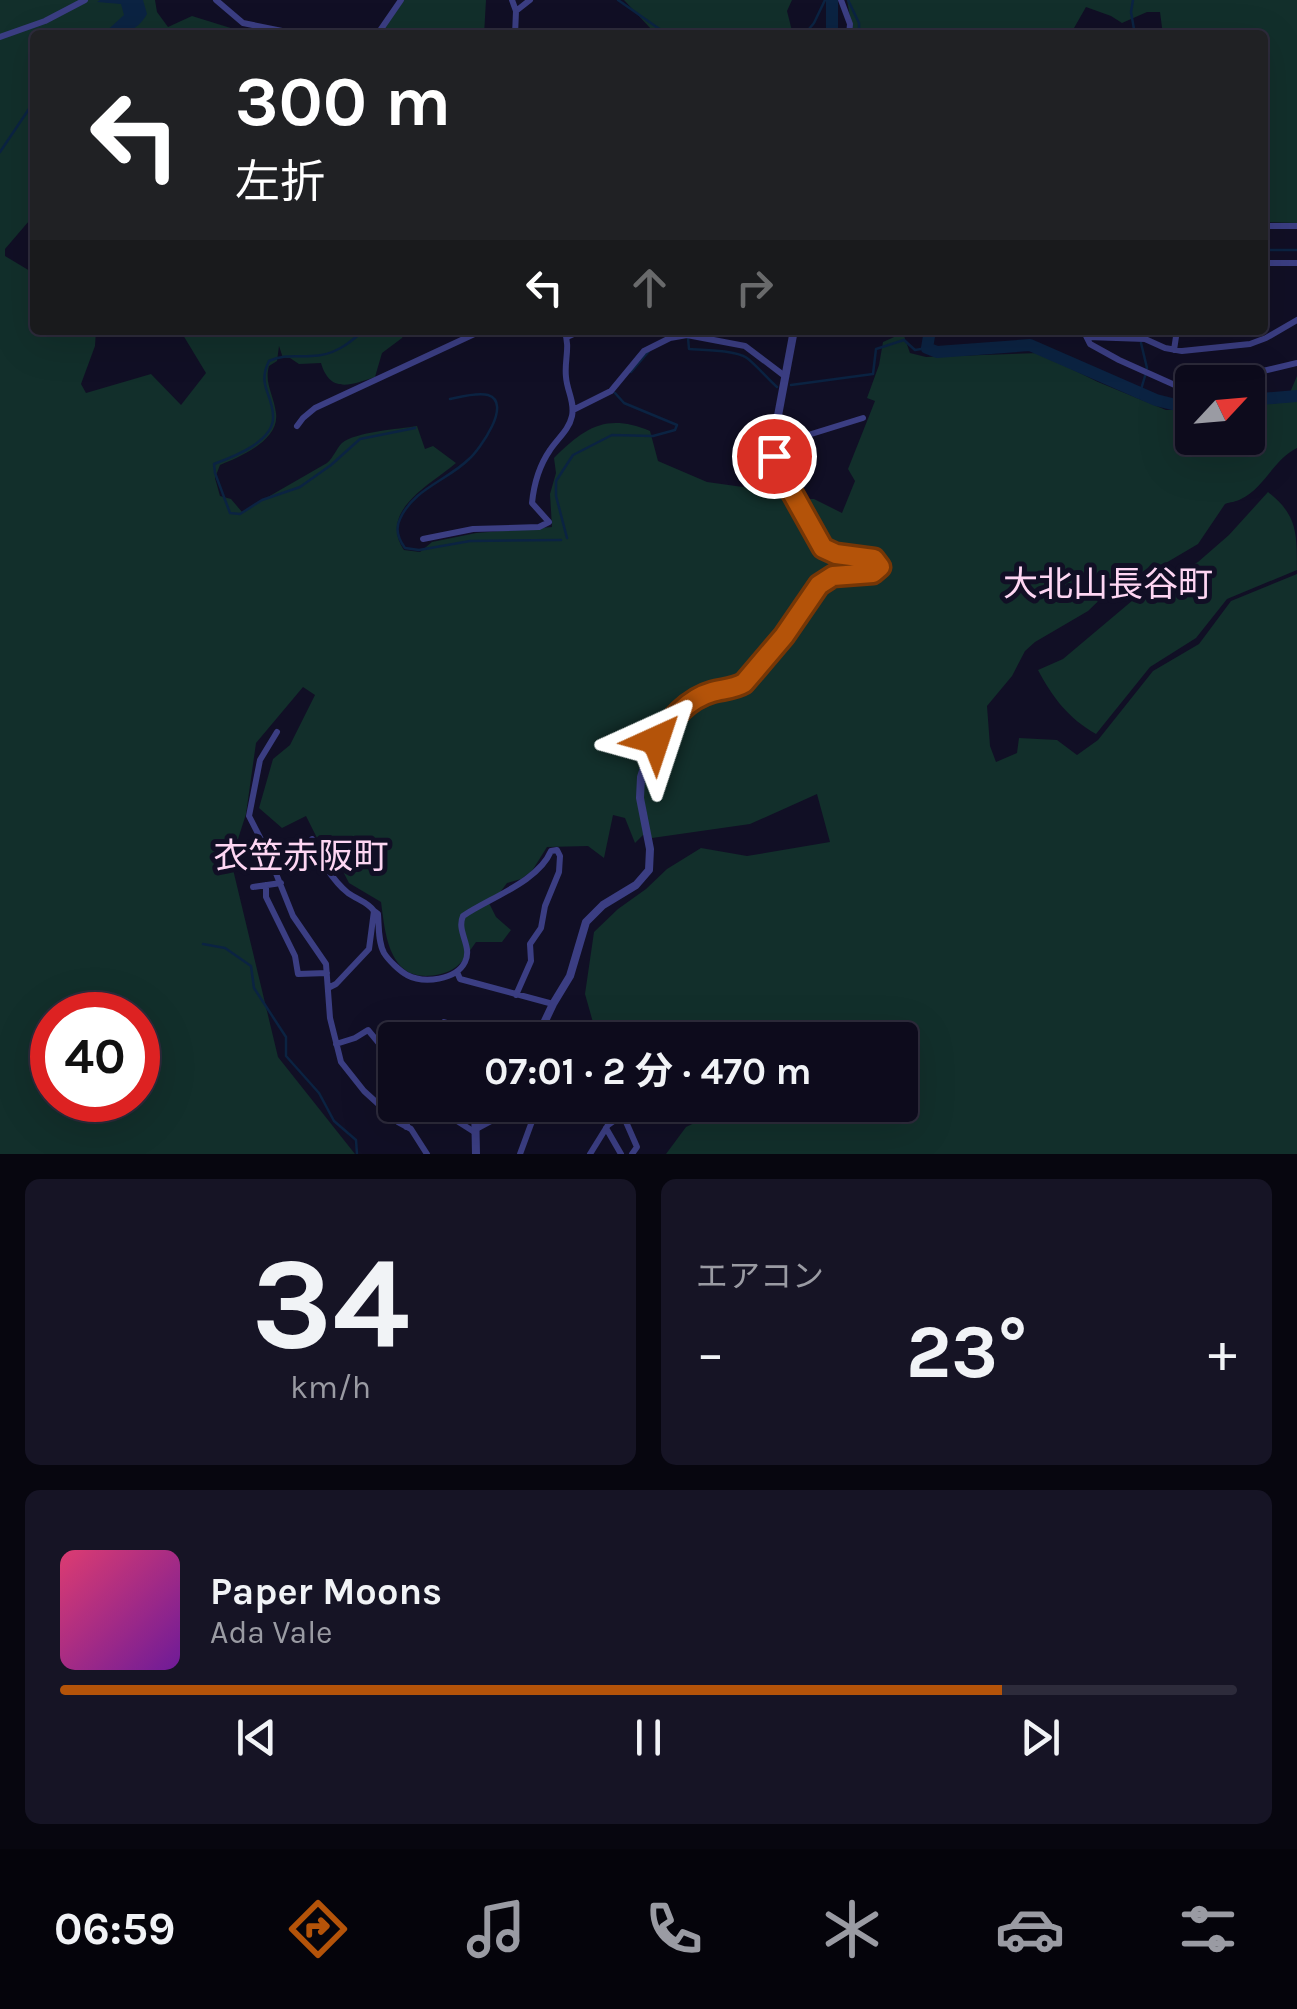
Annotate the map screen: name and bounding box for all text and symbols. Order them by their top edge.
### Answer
text: 300 m [235,61,451,143]
icon: left [70,70,200,200]
text: 左折 [235,156,325,208]
icon: left [517,260,572,315]
icon: ahead [622,260,677,315]
icon: right [727,260,782,315]
north arrow [1175,365,1265,455]
map controls [1175,365,1265,455]
pin [732,414,817,499]
icon: arrive [747,429,802,484]
district label: 大北山長谷町 [1003,564,1213,605]
position arrow [604,688,708,792]
district label: 衣笠赤阪町 [213,836,389,877]
speed limit sign: 40 [30,992,160,1122]
text: 07:01 · 2 分 · 470 m [484,1049,812,1094]
text: 34 [251,1228,410,1380]
text: エアコン [696,1258,824,1295]
text: 23° [906,1308,1027,1396]
text: − [696,1321,725,1385]
text: + [1208,1321,1237,1385]
text: km/h [290,1369,371,1406]
text: Paper Moons [210,1569,442,1614]
text: Ada Vale [210,1614,333,1651]
icon: previous [229,1710,284,1765]
icon: pause [621,1710,676,1765]
icon: next [1013,1710,1068,1765]
icon: directions [283,1894,353,1964]
icon: music [461,1894,531,1964]
icon: phone [639,1894,709,1964]
icon: climate [817,1894,887,1964]
icon: car [995,1894,1065,1964]
icon: filters [1173,1894,1243,1964]
text: 06:59 [54,1903,176,1955]

